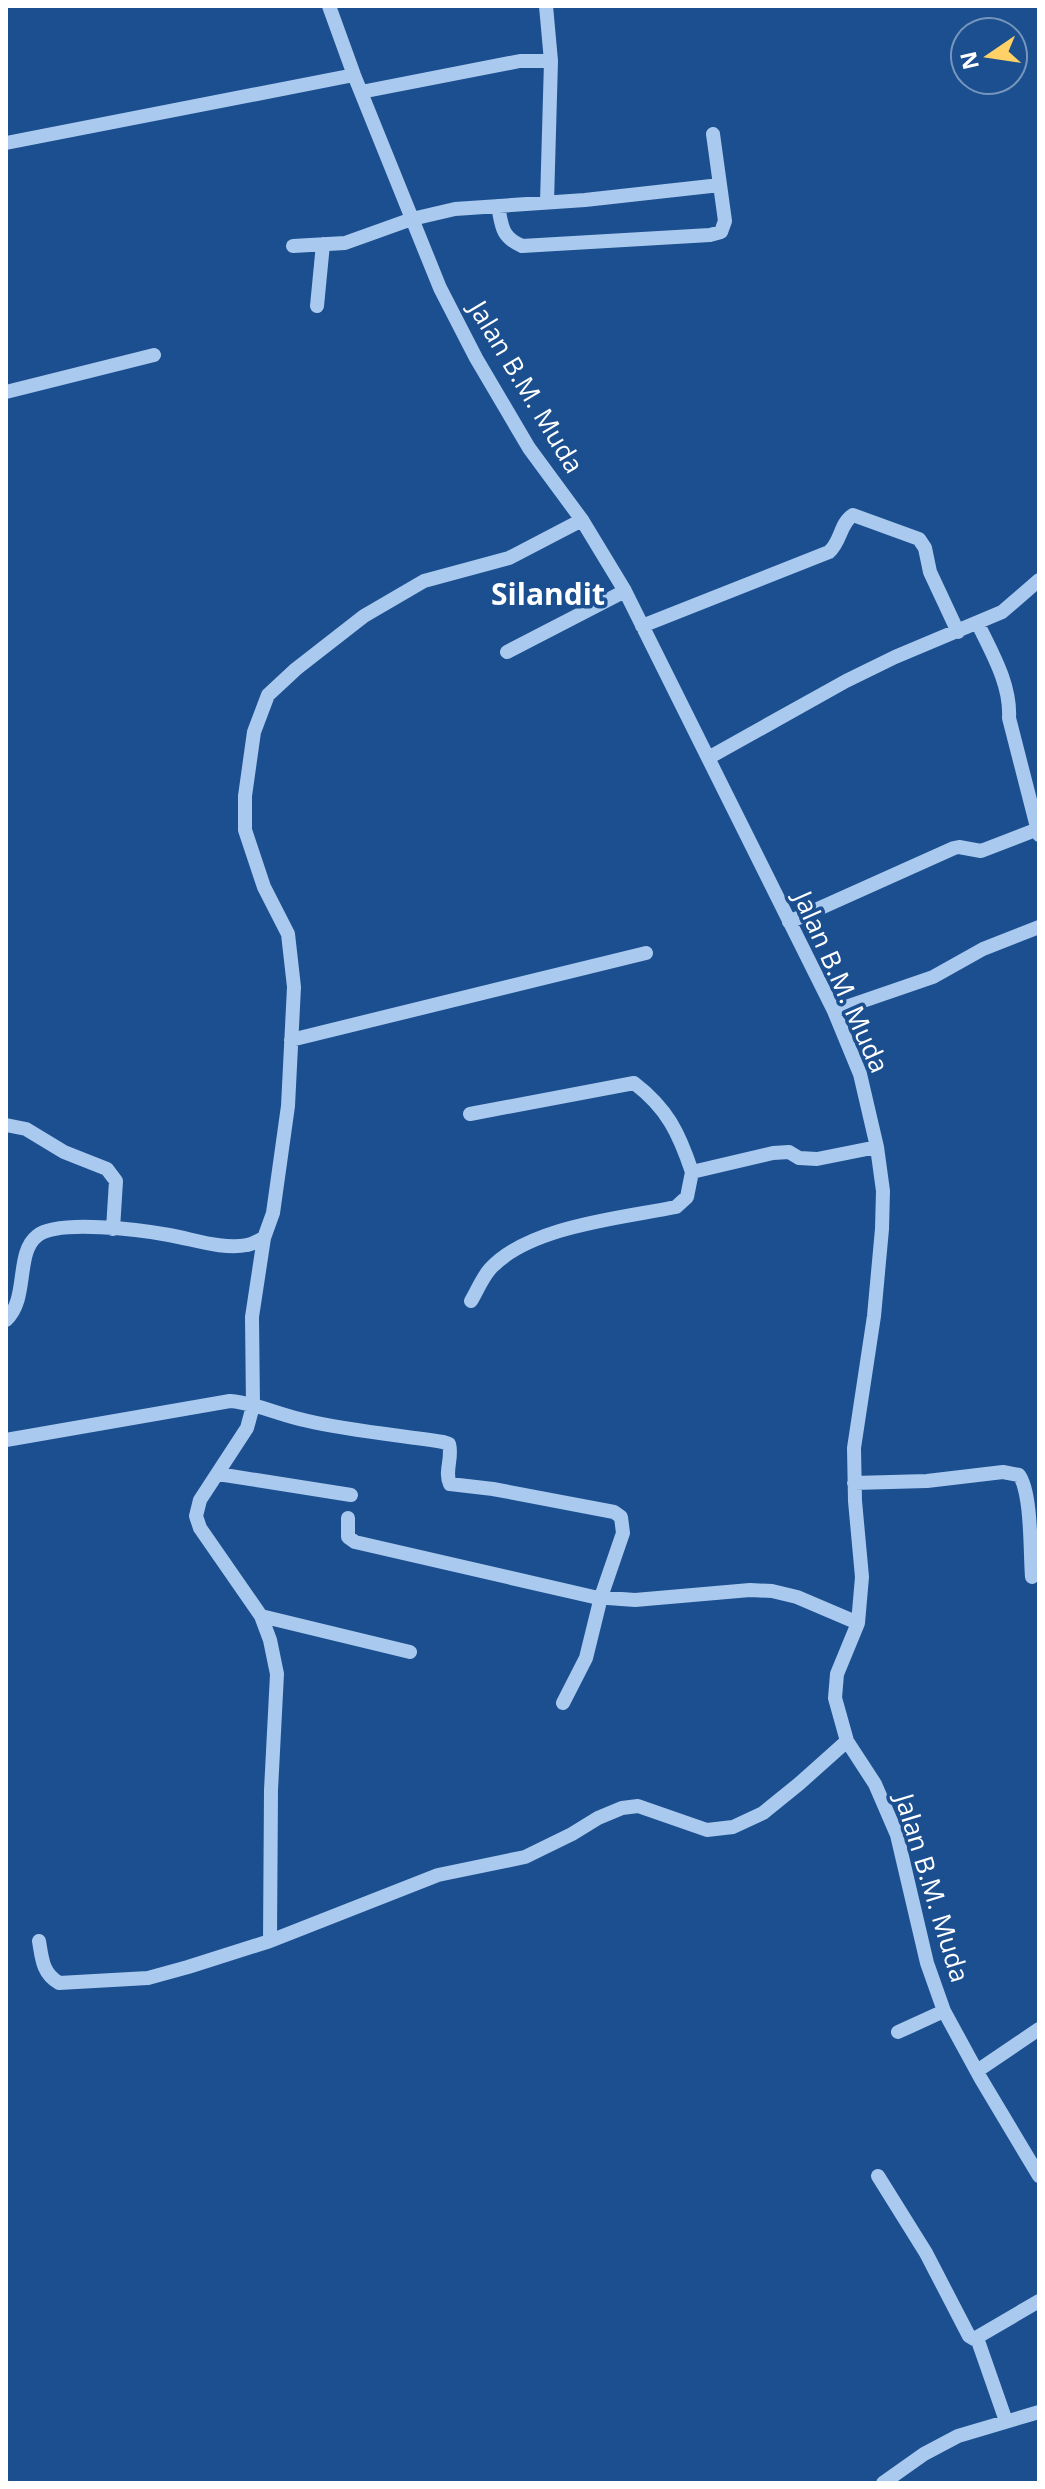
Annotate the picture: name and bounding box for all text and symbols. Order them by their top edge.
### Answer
north arrow [949,16,1029,96]
text: N [952,49,985,73]
street label: Jalan B.M. Muda [460,291,593,480]
district label: Silandit [491,573,605,614]
street label: Jalan B.M. Muda [785,882,898,1078]
street label: Jalan B.M. Muda [886,1786,979,1986]

